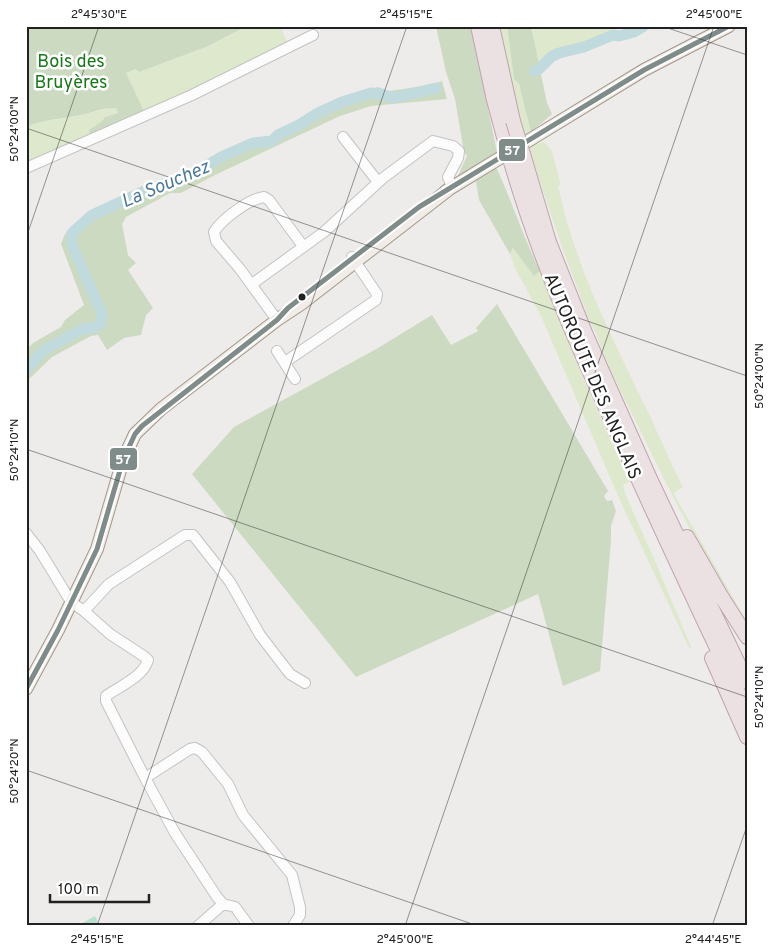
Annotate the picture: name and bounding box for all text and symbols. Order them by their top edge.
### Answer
text: 2°45'30"E [71,7,127,23]
text: 2°45'15"E [379,7,433,23]
text: 2°45'00"E [685,7,743,23]
park label: Bois des Bruyères [35,51,107,95]
text: 50°24'00"N [7,96,23,162]
line badge: 57 [498,138,526,162]
text: 57 [504,143,520,160]
water label: La Souchez [118,155,214,214]
street label: AUTOROUTE DES ANGLAIS [538,270,646,483]
unlabelled marker [297,292,307,302]
text: 50°24'00"N [752,343,768,409]
text: 50°24'10"N [7,419,23,481]
line badge: 57 [109,447,138,471]
text: 57 [115,452,131,469]
text: 50°24'10"N [752,666,768,728]
text: 50°24'20"N [7,738,23,804]
scale bar [50,872,149,904]
text: 100 m [58,881,99,900]
text: 2°45'15"E [70,932,124,948]
text: 2°45'00"E [376,932,434,948]
text: 2°44'45"E [685,932,741,948]

